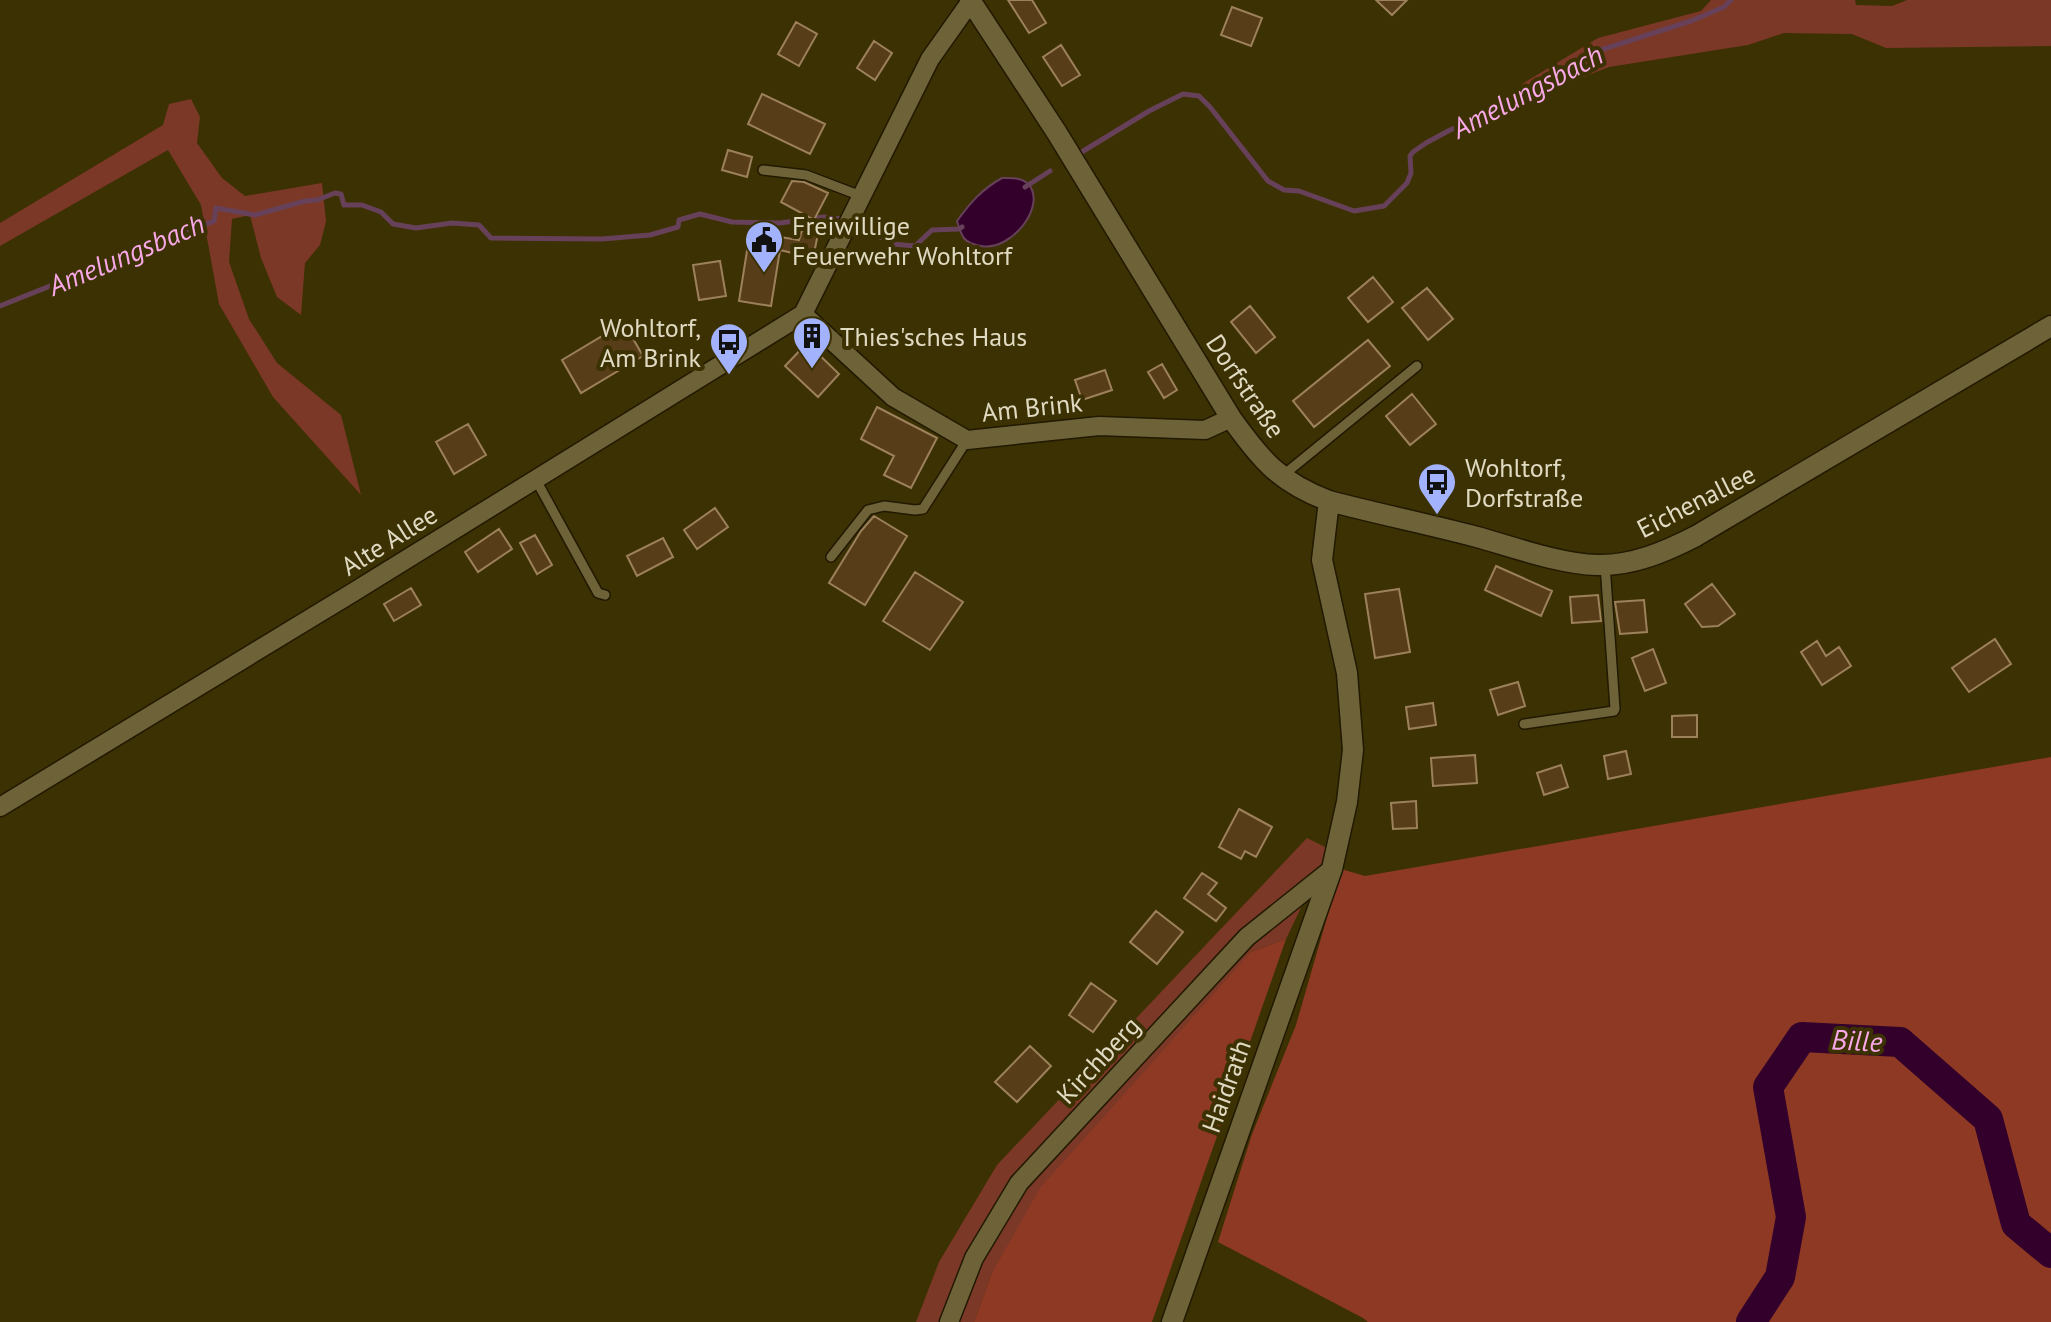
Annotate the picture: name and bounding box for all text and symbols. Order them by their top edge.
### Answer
water label: Amelungsbach [1444,36,1609,147]
water label: Amelungsbach [41,204,210,304]
place label: Freiwillige Feuerwehr Wohltorf [792,209,1014,272]
public building icon: Freiwillige Feuerwehr Wohltorf [743,219,785,274]
place label: Wohltorf, Am Brink [600,311,702,374]
building icon: Thies'sches Haus [791,315,833,370]
place label: Thies'sches Haus [840,320,1027,353]
bus stop icon: Wohltorf, Am Brink [708,321,750,376]
street label: Dorfstraße [1199,328,1293,444]
street label: Am Brink [980,385,1084,429]
place label: Wohltorf, Dorfstraße [1465,451,1583,514]
street label: Eichenallee [1631,457,1761,545]
bus stop icon: Wohltorf, Dorfstraße [1416,461,1458,516]
street label: Alte Allee [335,498,443,582]
street label: Kirchberg [1049,1009,1147,1111]
water label: Bille [1831,1020,1883,1060]
street label: Haidrath [1194,1035,1258,1137]

